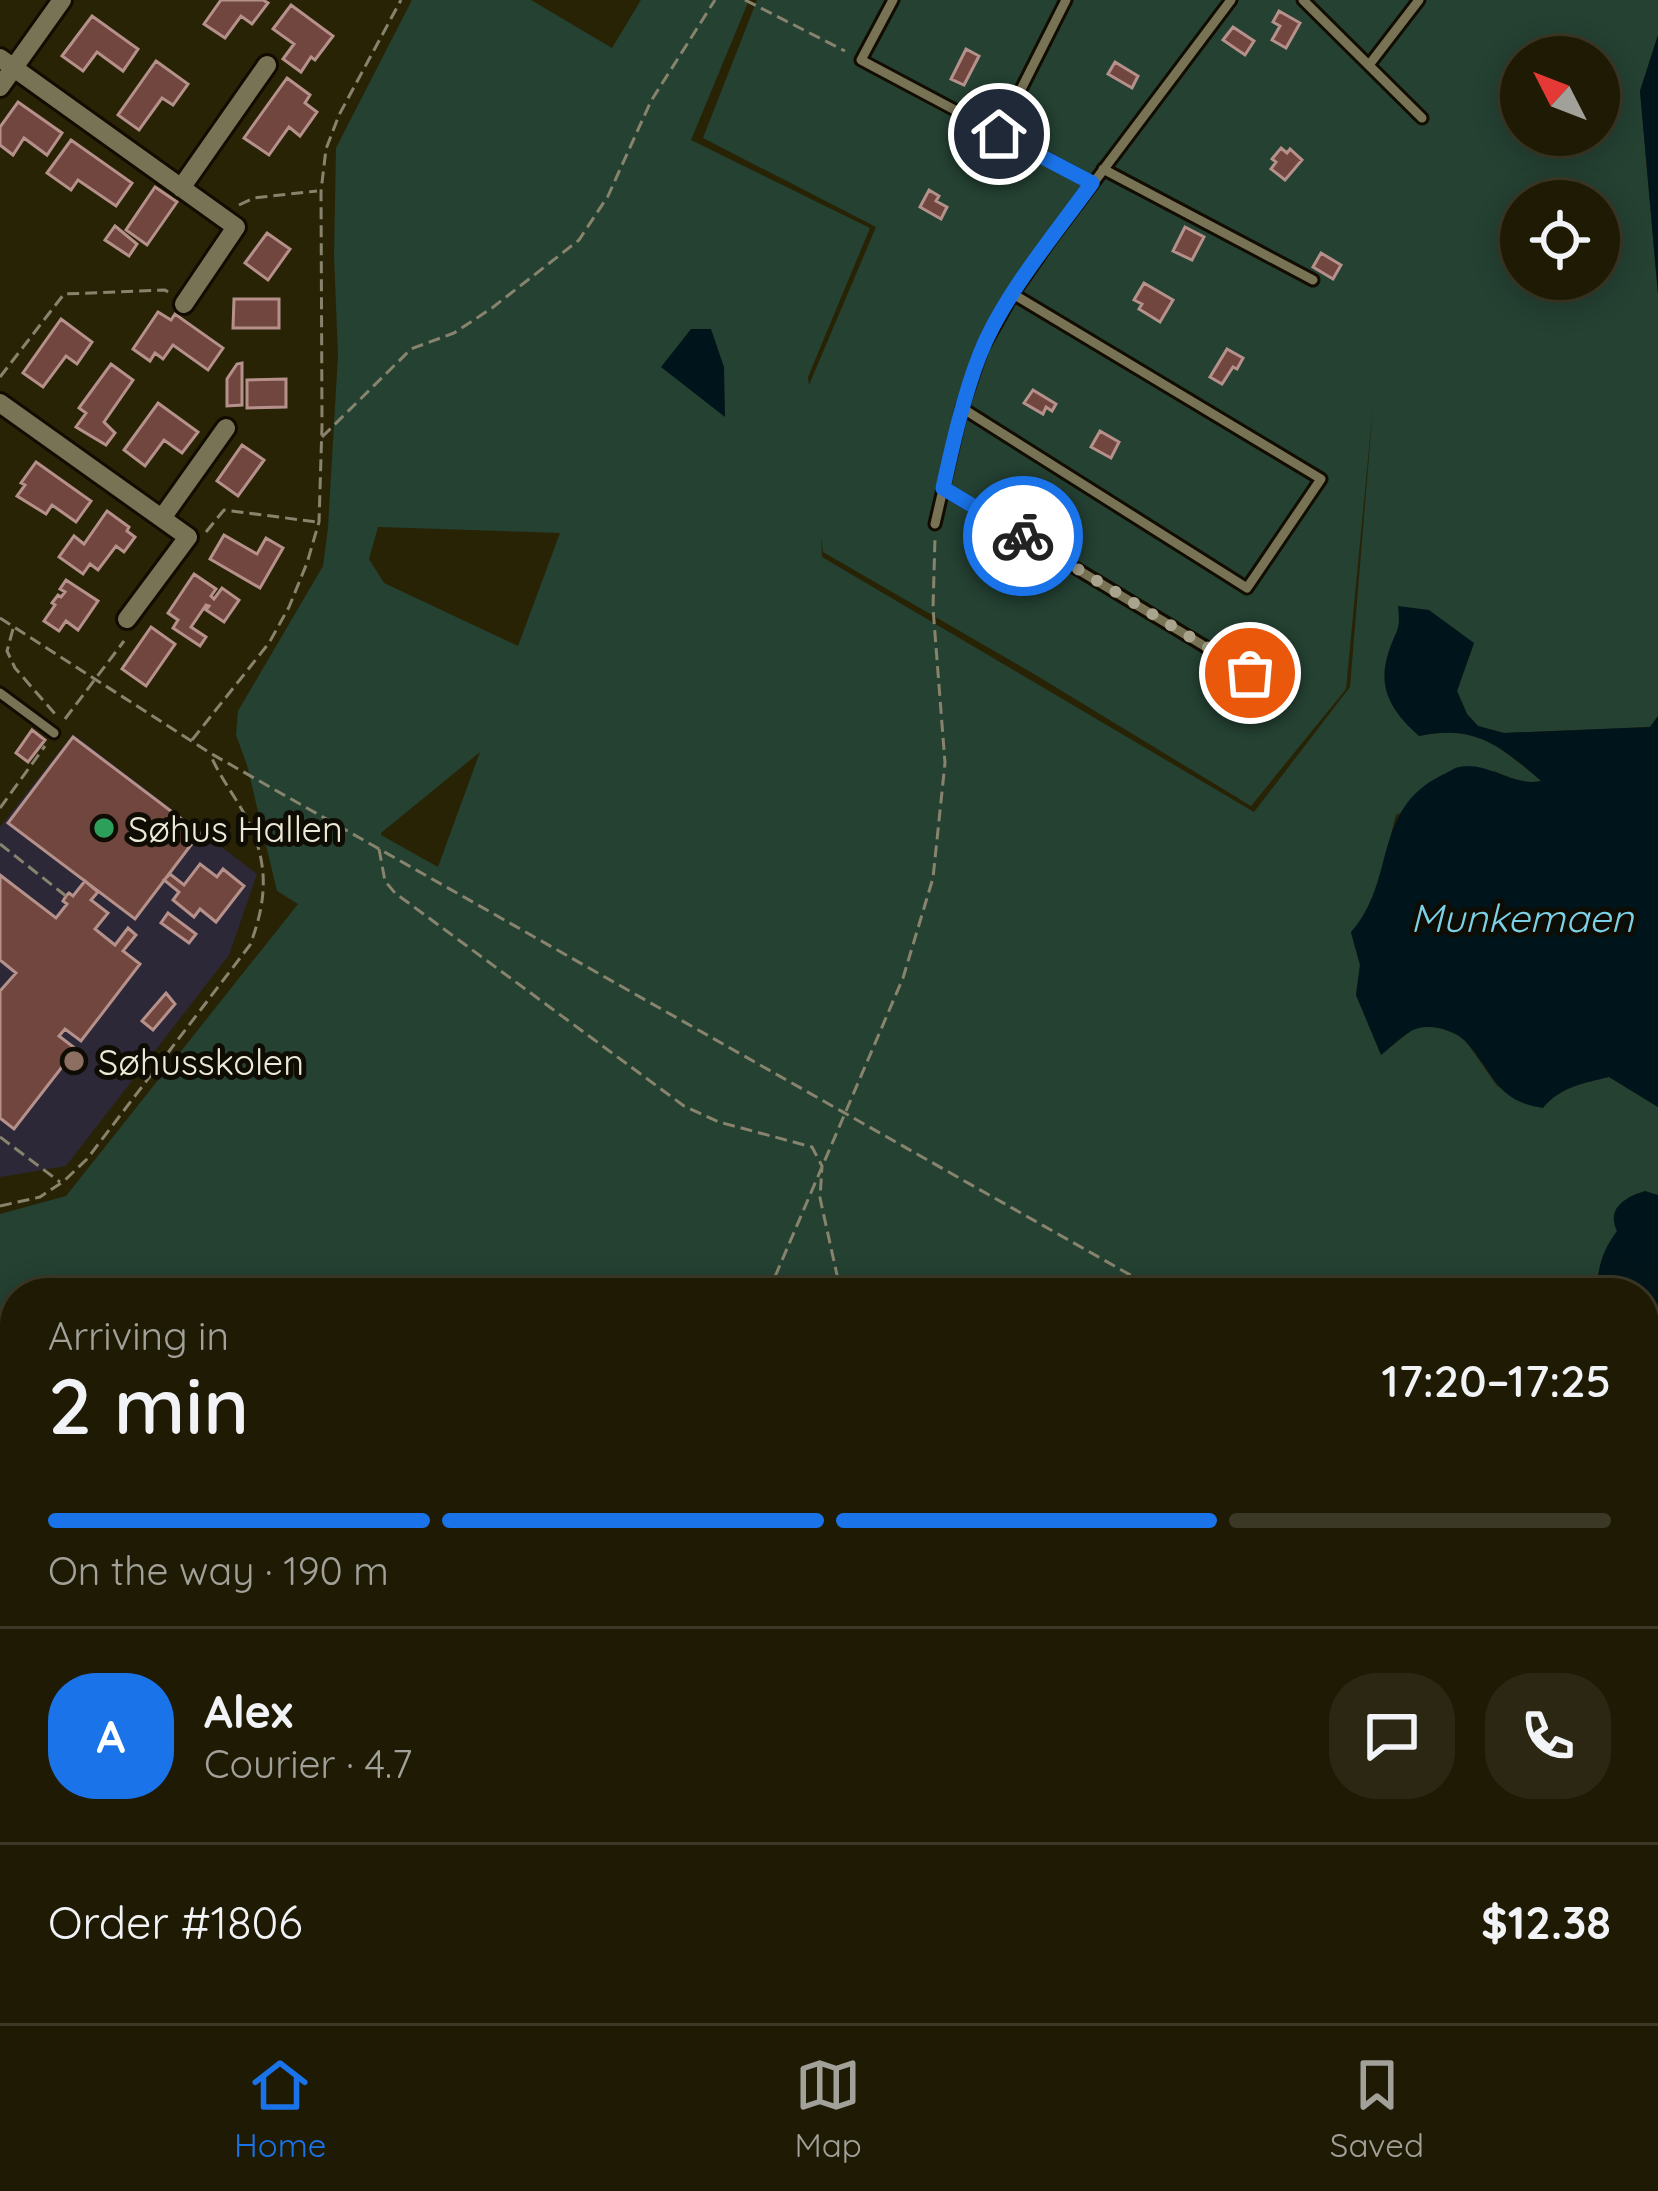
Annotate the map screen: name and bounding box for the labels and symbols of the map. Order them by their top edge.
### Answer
north arrow [1500,36,1620,156]
pin [948,83,1050,185]
courier [963,476,1083,596]
pin [1199,622,1301,724]
place label: Søhus Hallen [128,806,343,851]
marker: Søhus Hallen [91,815,117,841]
water label: Munkemaen [1411,893,1635,942]
place label: Søhusskolen [98,1039,304,1084]
marker: Søhusskolen [61,1048,87,1074]

